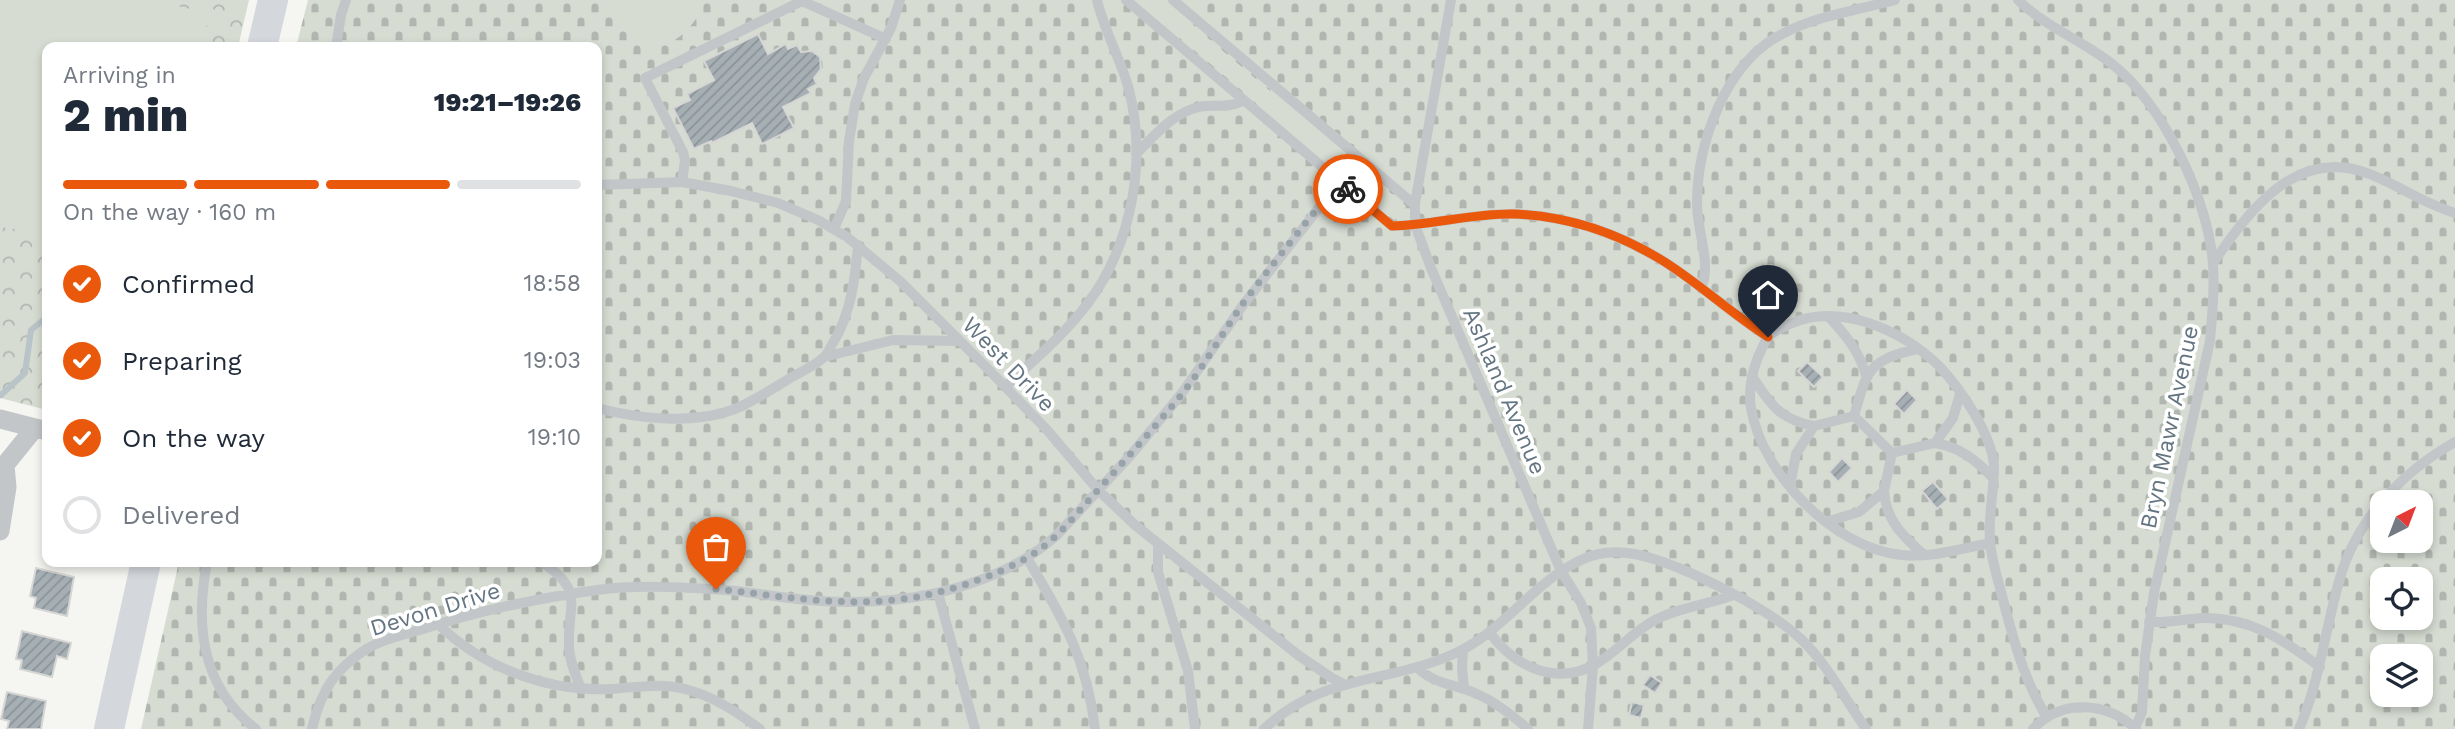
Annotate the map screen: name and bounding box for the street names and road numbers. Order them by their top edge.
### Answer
street label: Ashland Avenue [1457,304,1552,479]
street label: West Drive [957,311,1061,417]
street label: Bryn Mawr Avenue [2135,323,2204,531]
street label: Devon Drive [367,577,503,642]

